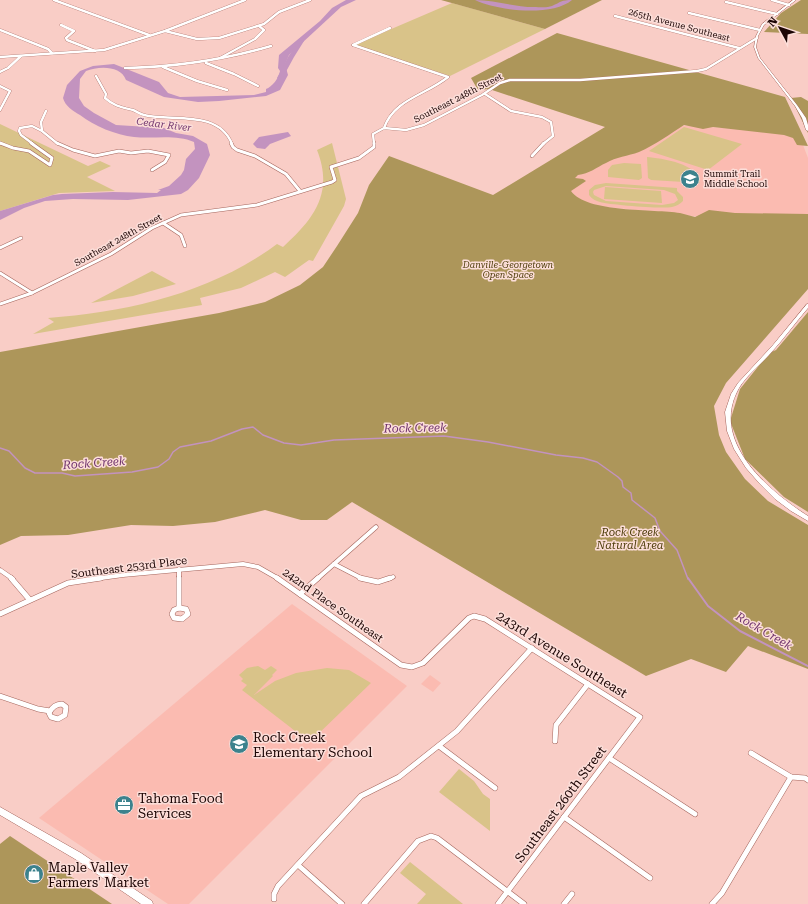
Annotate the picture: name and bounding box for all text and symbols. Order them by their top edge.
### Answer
street label: 265th Avenue Southeast [627,7,731,44]
north arrow [760,8,800,48]
text: N [765,14,781,29]
street label: Southeast 248th Street [412,71,505,125]
water label: Cedar River [136,116,193,133]
school or university icon: Summit Trail Middle School [679,168,701,190]
place label: Summit Trail Middle School [704,169,768,189]
street label: Southeast 248th Street [73,212,164,268]
park label: Danville-Georgetown Open Space [462,260,554,280]
water label: Rock Creek [382,420,447,436]
water label: Rock Creek [61,454,126,472]
park label: Rock Creek Natural Area [596,526,664,552]
street label: Southeast 253rd Place [70,554,188,581]
street label: 242nd Place Southeast [280,566,385,645]
street label: 243rd Avenue Southeast [494,608,630,701]
water label: Rock Creek [732,609,795,653]
place label: Rock Creek Elementary School [253,730,372,760]
school or university icon: Rock Creek Elementary School [228,733,250,755]
street label: Southeast 260th Street [512,743,609,865]
place label: Tahoma Food Services [138,791,224,821]
office icon: Tahoma Food Services [113,794,135,816]
place label: Maple Valley Farmers' Market [48,860,149,890]
shop icon: Maple Valley Farmers' Market [23,863,45,885]

